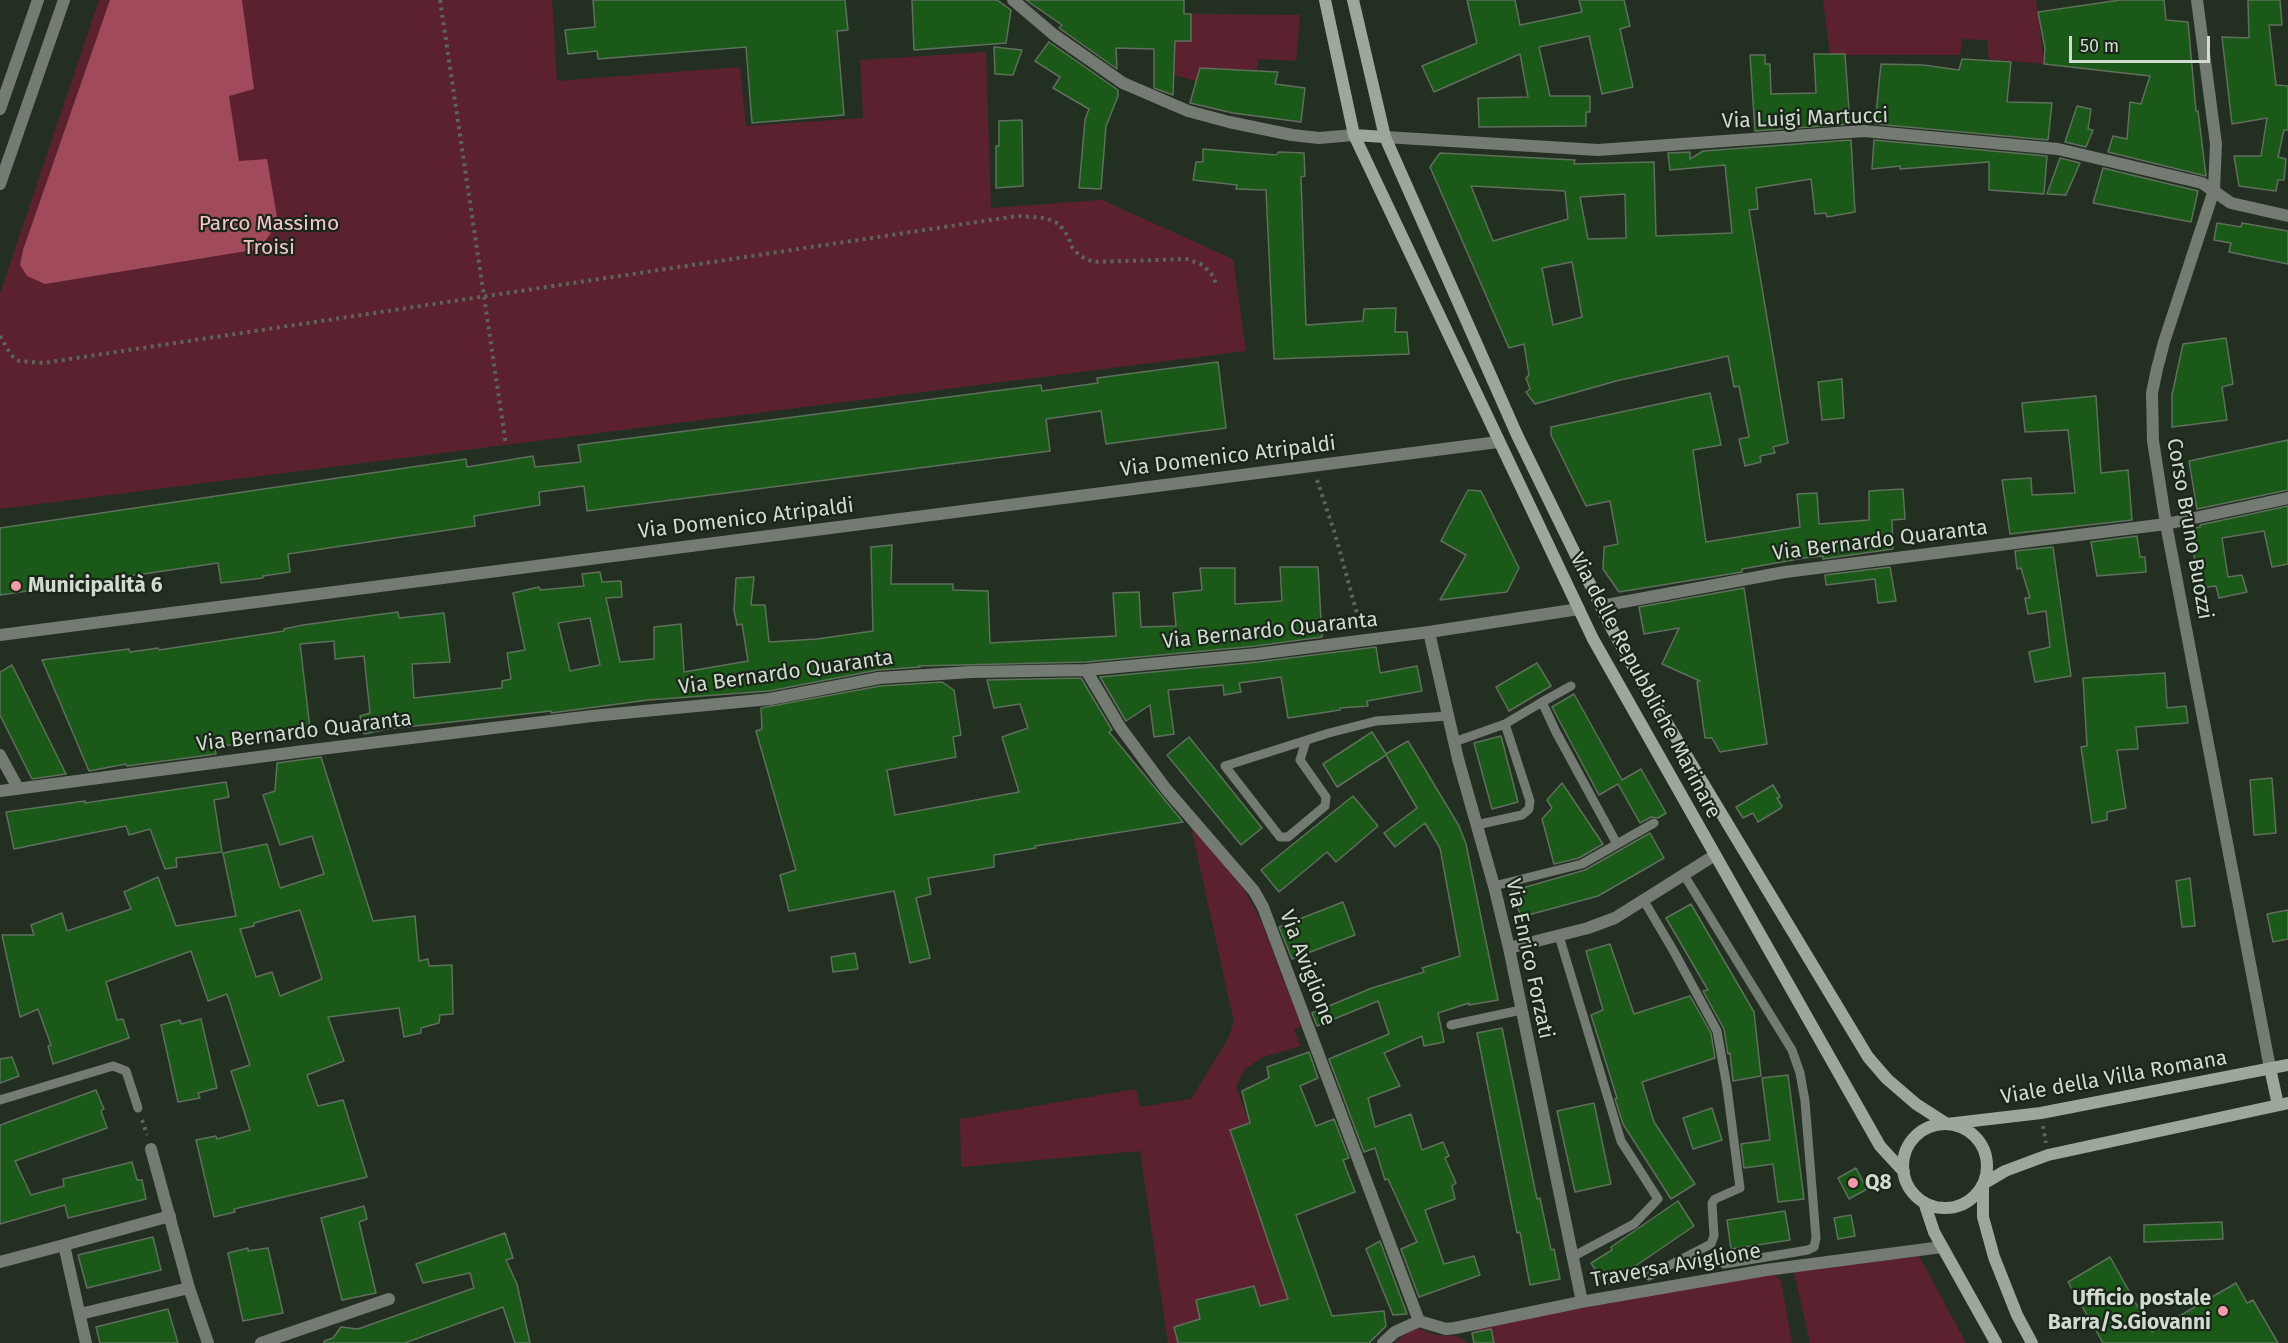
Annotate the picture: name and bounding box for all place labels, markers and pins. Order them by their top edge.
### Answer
place label: Municipalità 6 [28,573,163,599]
marker: Municipalità 6 [9,579,23,593]
place label: Q8 [1865,1170,1892,1196]
marker: Q8 [1846,1176,1860,1190]
place label: Ufficio postale Barra/S.Giovanni [2048,1286,2211,1336]
marker: Ufficio postale Barra/S.Giovanni [2216,1304,2230,1318]

